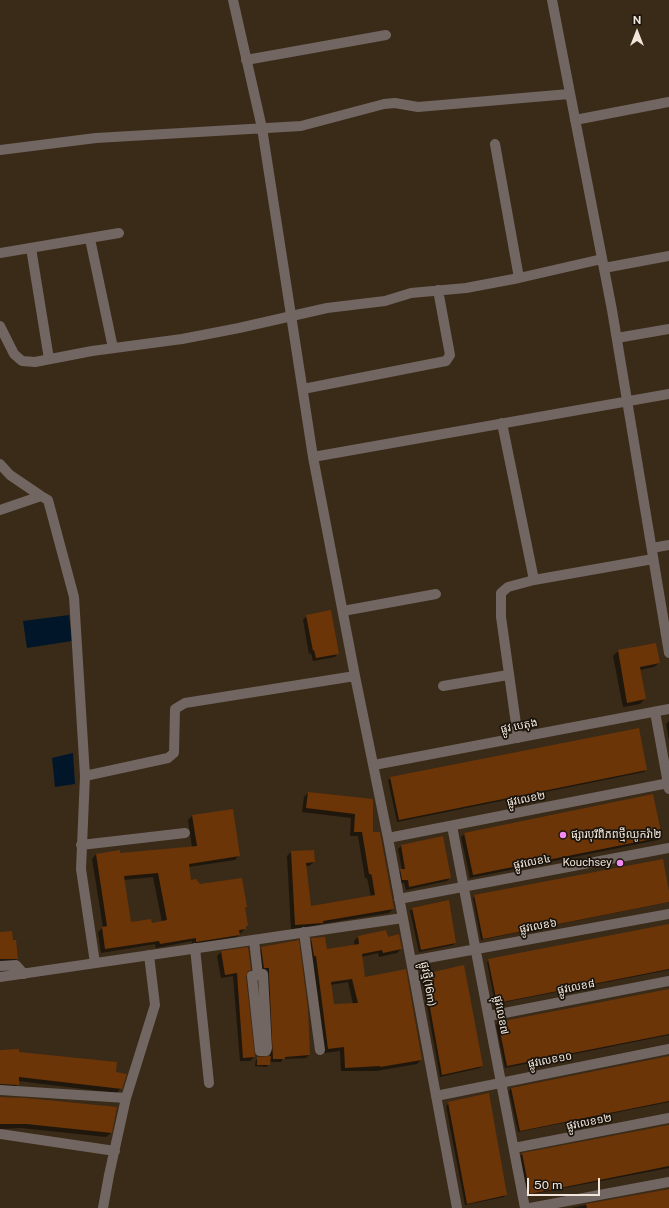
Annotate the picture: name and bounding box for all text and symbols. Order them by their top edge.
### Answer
north arrow [617,12,657,52]
text: N [633,14,641,26]
street label: ផ្លូវ បេតុង [499,716,539,736]
street label: ផ្លូវលេខ២ [505,789,547,809]
place label: ផ្សារបុរីពិភពថ្មីឈូកវ៉ា២ [571,828,661,842]
marker: ផ្សារបុរីពិភពថ្មីឈូកវ៉ា២ [558,830,568,840]
street label: ផ្លូវលេខ៤ [512,852,552,872]
place label: Kouchsey [562,856,612,870]
marker: Kouchsey [615,858,625,868]
street label: ផ្លូវលេខ៦ [518,916,558,936]
street label: ផ្លូវថ្មី(16m) [418,961,438,1007]
street label: ផ្លូវលេខ៨ [556,977,596,997]
street label: ផ្លុវលេខ៧ [491,994,511,1036]
street label: ផ្លូវលេខ១០ [527,1049,573,1071]
street label: ផ្លូវលេខ១២ [565,1111,613,1133]
scale bar [529,1170,602,1196]
text: 50 m [534,1178,562,1192]

